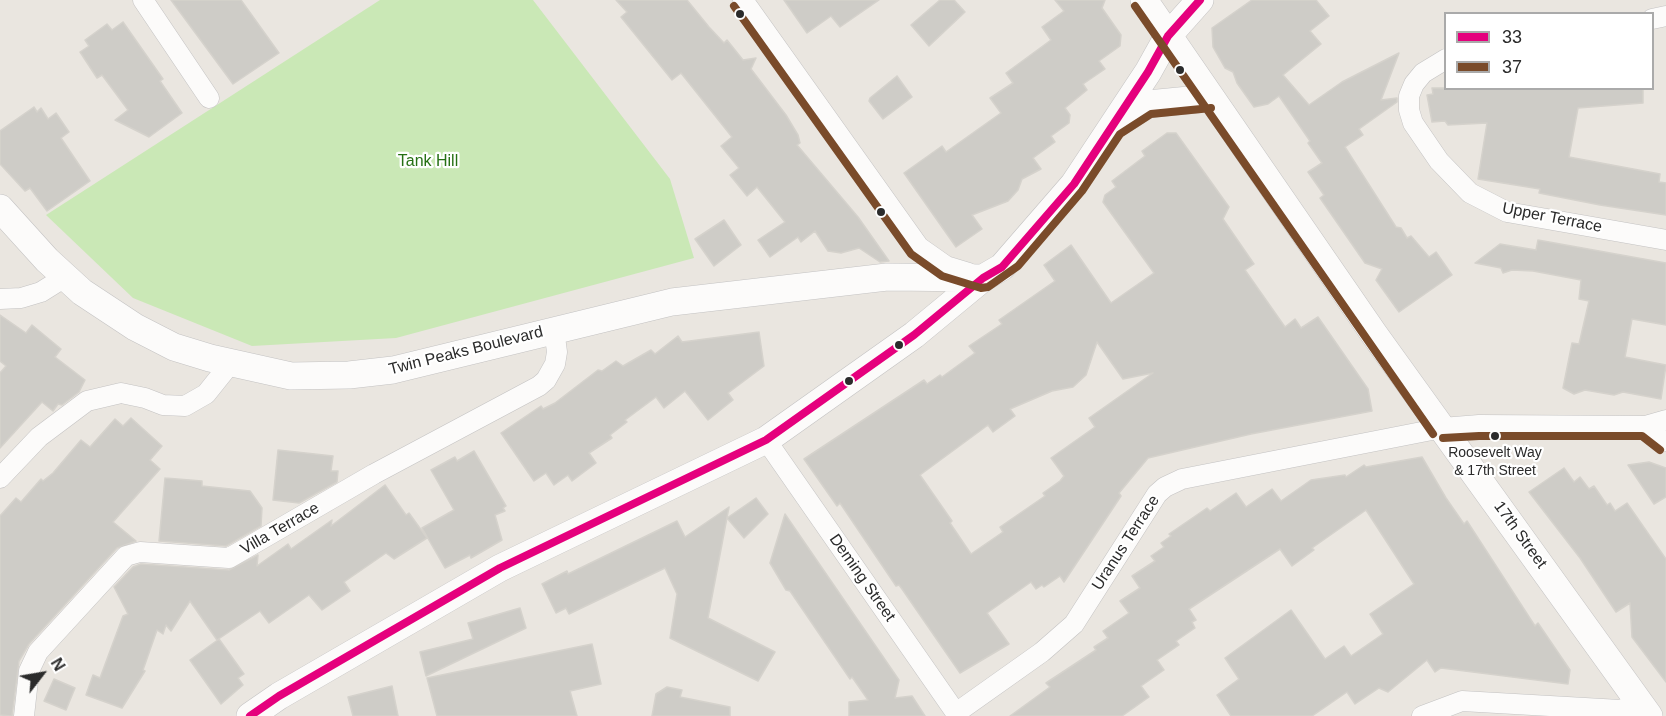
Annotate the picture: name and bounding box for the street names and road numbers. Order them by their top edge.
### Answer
street label: Upper Terrace [1500,199,1604,237]
street label: Twin Peaks Boulevard [387,323,545,379]
street label: Uranus Terrace [1088,492,1164,594]
street label: 17th Street [1489,498,1551,572]
street label: Villa Terrace [237,499,323,559]
street label: Deming Street [825,531,899,625]

